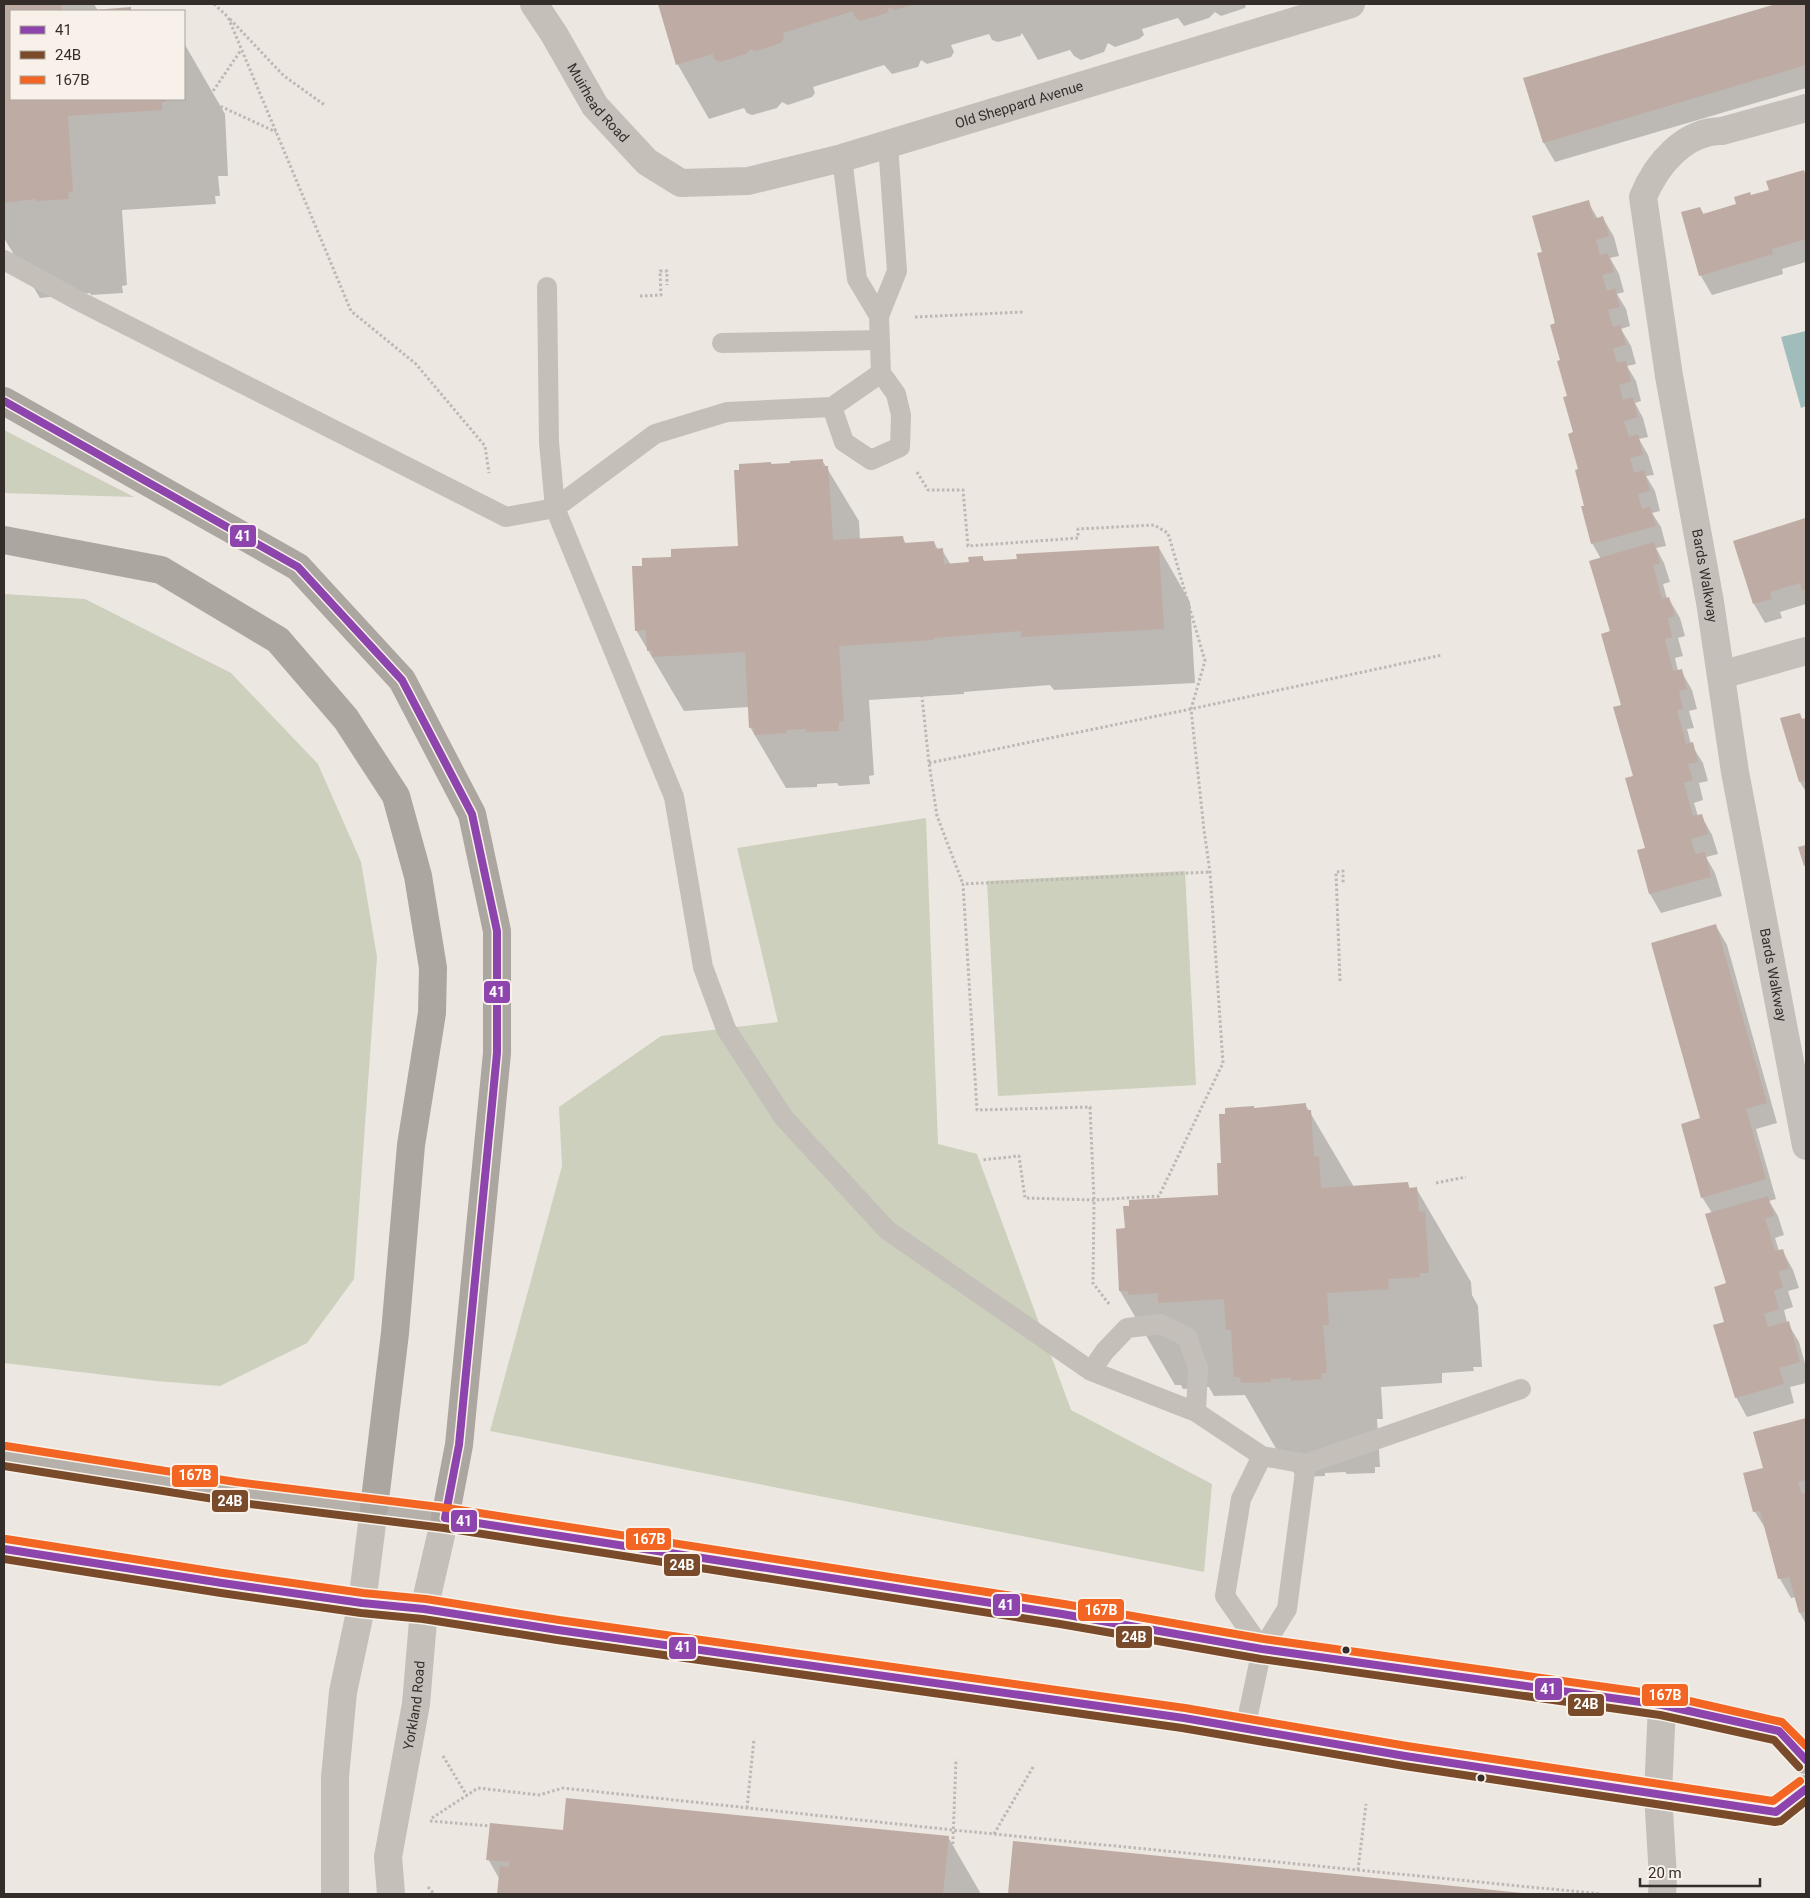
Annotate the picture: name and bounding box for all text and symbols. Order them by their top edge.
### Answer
legend [10,10,185,100]
text: 41 [55,21,72,39]
text: 24B [55,46,81,64]
street label: Muirhead Road [564,60,632,145]
text: 167B [55,71,90,89]
street label: Old Sheppard Avenue [953,78,1085,131]
line badge: 41 [229,524,257,548]
text: 41 [235,528,251,544]
street label: Bards Walkway [1689,528,1721,624]
street label: Bards Walkway [1757,927,1790,1023]
line badge: 41 [483,980,511,1004]
text: 41 [489,984,505,1000]
line badge: 167B [171,1464,219,1488]
text: 167B [178,1467,212,1483]
line badge: 24B [211,1489,249,1513]
text: 24B [218,1493,243,1509]
line badge: 41 [450,1509,478,1533]
text: 41 [456,1513,472,1529]
line badge: 167B [625,1527,672,1551]
text: 167B [632,1531,666,1547]
line badge: 24B [663,1553,701,1577]
text: 24B [670,1557,695,1573]
line badge: 41 [992,1593,1021,1617]
text: 41 [998,1597,1014,1613]
line badge: 167B [1077,1598,1125,1622]
text: 167B [1084,1602,1118,1618]
line badge: 24B [1115,1625,1153,1649]
text: 24B [1122,1629,1147,1645]
line badge: 41 [668,1636,697,1660]
text: 41 [675,1639,691,1655]
unlabelled marker [1341,1645,1351,1655]
street label: Yorkland Road [400,1660,428,1751]
line badge: 41 [1534,1677,1563,1701]
text: 41 [1540,1681,1556,1697]
line badge: 167B [1641,1683,1689,1707]
text: 167B [1648,1687,1682,1703]
line badge: 24B [1567,1693,1605,1717]
text: 24B [1574,1696,1599,1712]
unlabelled marker [1476,1773,1486,1783]
scale bar [1640,1856,1760,1888]
text: 20 m [1648,1864,1682,1882]

